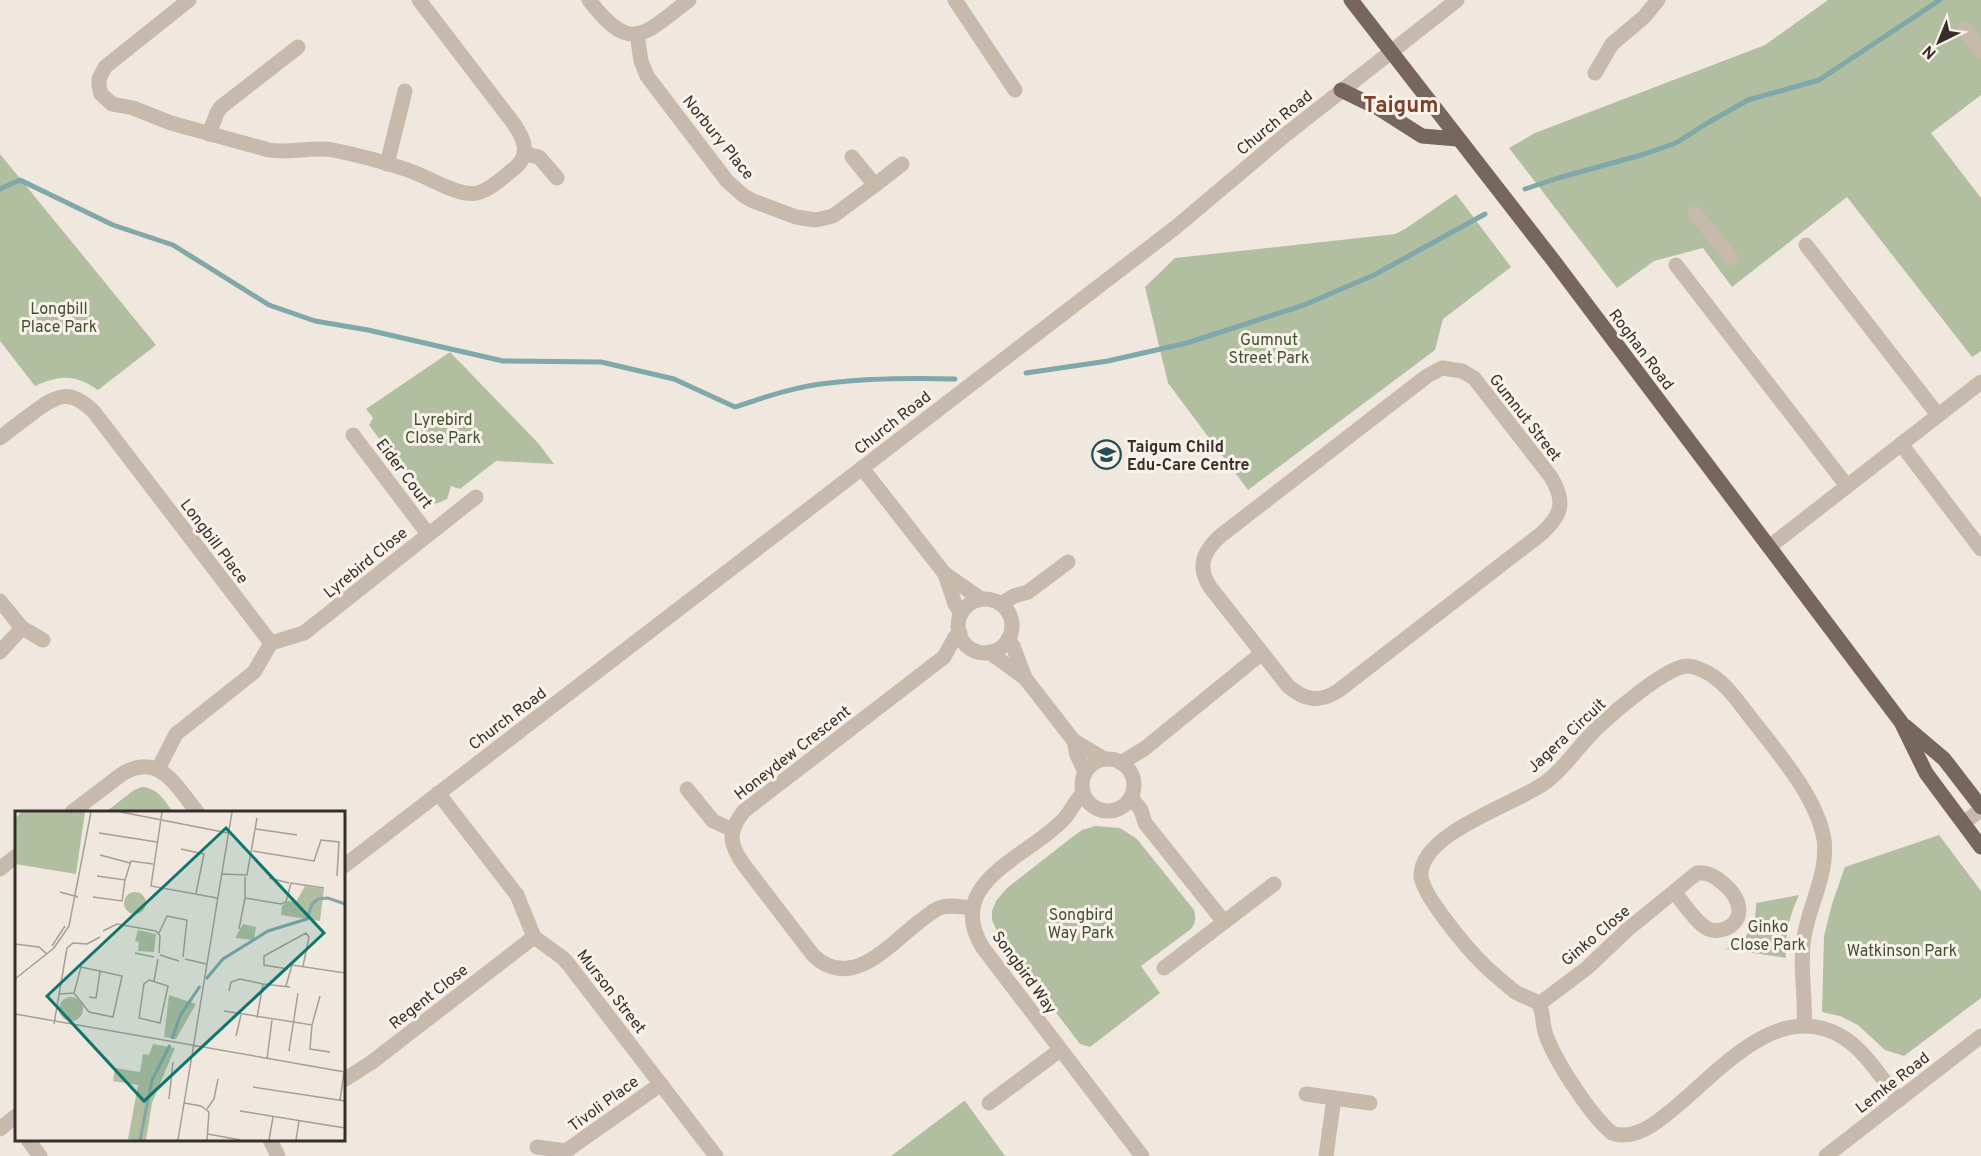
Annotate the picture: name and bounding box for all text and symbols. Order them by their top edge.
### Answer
north arrow [1909,12,1969,72]
text: N [1919,40,1941,63]
street label: Church Road [1233,87,1317,160]
street label: Norbury Place [677,92,758,184]
district label: Taigum [1363,93,1439,120]
park label: Longbill Place Park [21,300,97,338]
street label: Roghan Road [1604,306,1677,395]
park label: Gumnut Street Park [1229,331,1309,369]
street label: Gumnut Street [1484,370,1565,466]
street label: Church Road [851,387,936,460]
park label: Lyrebird Close Park [405,411,481,449]
street label: Eider Court [371,435,436,513]
place label: Taigum Child Edu-Care Centre [1127,438,1249,476]
school or university icon: Taigum Child Edu-Care Centre [1090,439,1122,471]
street label: Longbill Place [175,496,252,589]
street label: Lyrebird Close [320,524,412,604]
street label: Church Road [465,684,551,755]
street label: Jagera Circuit [1524,695,1611,778]
street label: Honeydew Crescent [731,702,855,805]
inset map [15,811,345,1141]
street label: Ginko Close [1558,902,1635,971]
park label: Songbird Way Park [1048,906,1114,944]
park label: Ginko Close Park [1730,918,1806,956]
street label: Songbird Way [987,928,1060,1019]
park label: Watkinson Park [1847,942,1957,962]
street label: Murson Street [571,946,649,1038]
street label: Regent Close [386,961,473,1035]
street label: Lemke Road [1852,1048,1934,1119]
street label: Tivoli Place [565,1072,643,1137]

